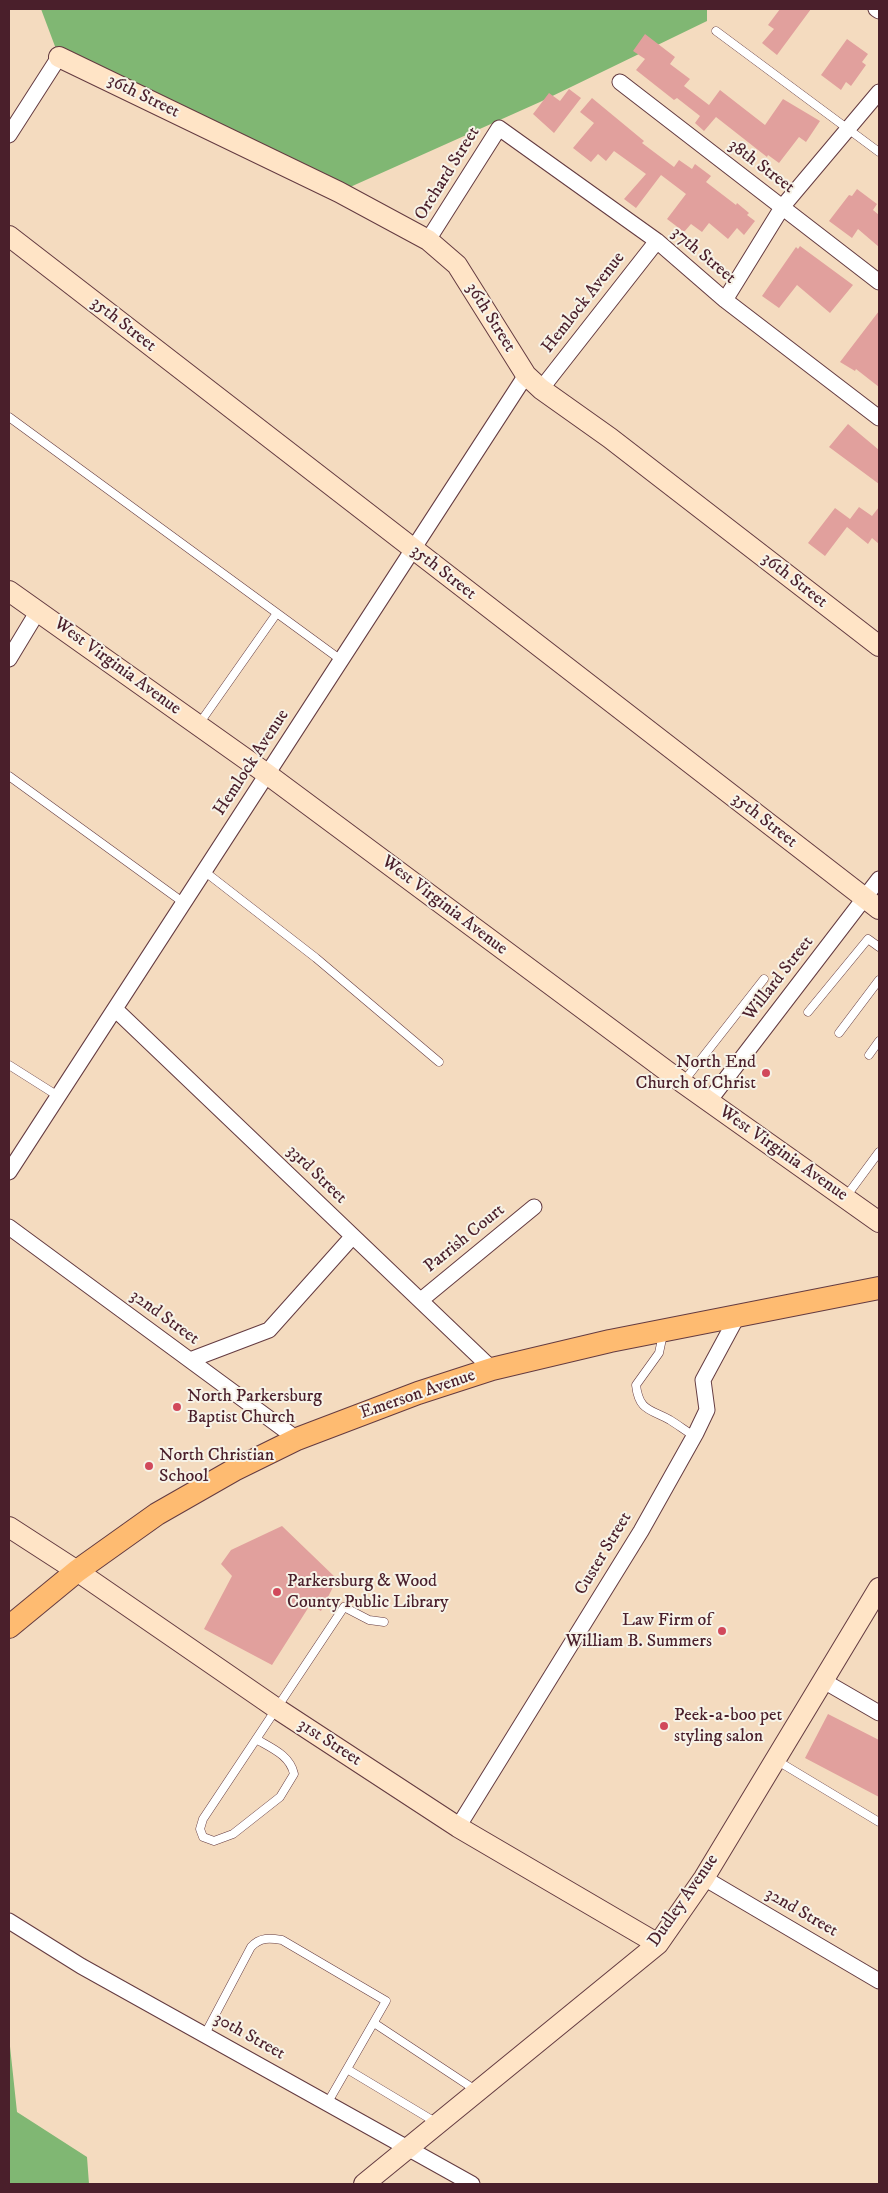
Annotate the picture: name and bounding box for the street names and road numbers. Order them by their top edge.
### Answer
street label: 36th Street [103,70,183,124]
street label: Orchard Street [411,123,485,225]
street label: 38th Street [724,135,798,199]
street label: 37th Street [666,223,740,289]
street label: Hemlock Avenue [538,248,630,358]
street label: 36th Street [460,279,520,357]
street label: 35th Street [86,293,160,357]
street label: 35th Street [406,541,480,605]
street label: 36th Street [757,549,831,613]
street label: West Virginia Avenue [49,614,185,720]
street label: Hemlock Avenue [210,706,294,820]
street label: 35th Street [727,789,801,853]
street label: West Virginia Avenue [377,852,511,960]
street label: Willard Street [739,932,819,1026]
street label: West Virginia Avenue [714,1102,852,1206]
street label: 33rd Street [281,1141,351,1209]
street label: Parrish Court [420,1200,510,1278]
street label: 32nd Street [125,1286,203,1350]
street label: Emerson Avenue [358,1365,478,1425]
street label: Custer Street [571,1509,637,1599]
street label: 31st Street [293,1714,365,1772]
street label: Dudley Avenue [644,1850,724,1952]
street label: 32nd Street [761,1884,841,1942]
street label: 30th Street [210,2009,288,2065]

